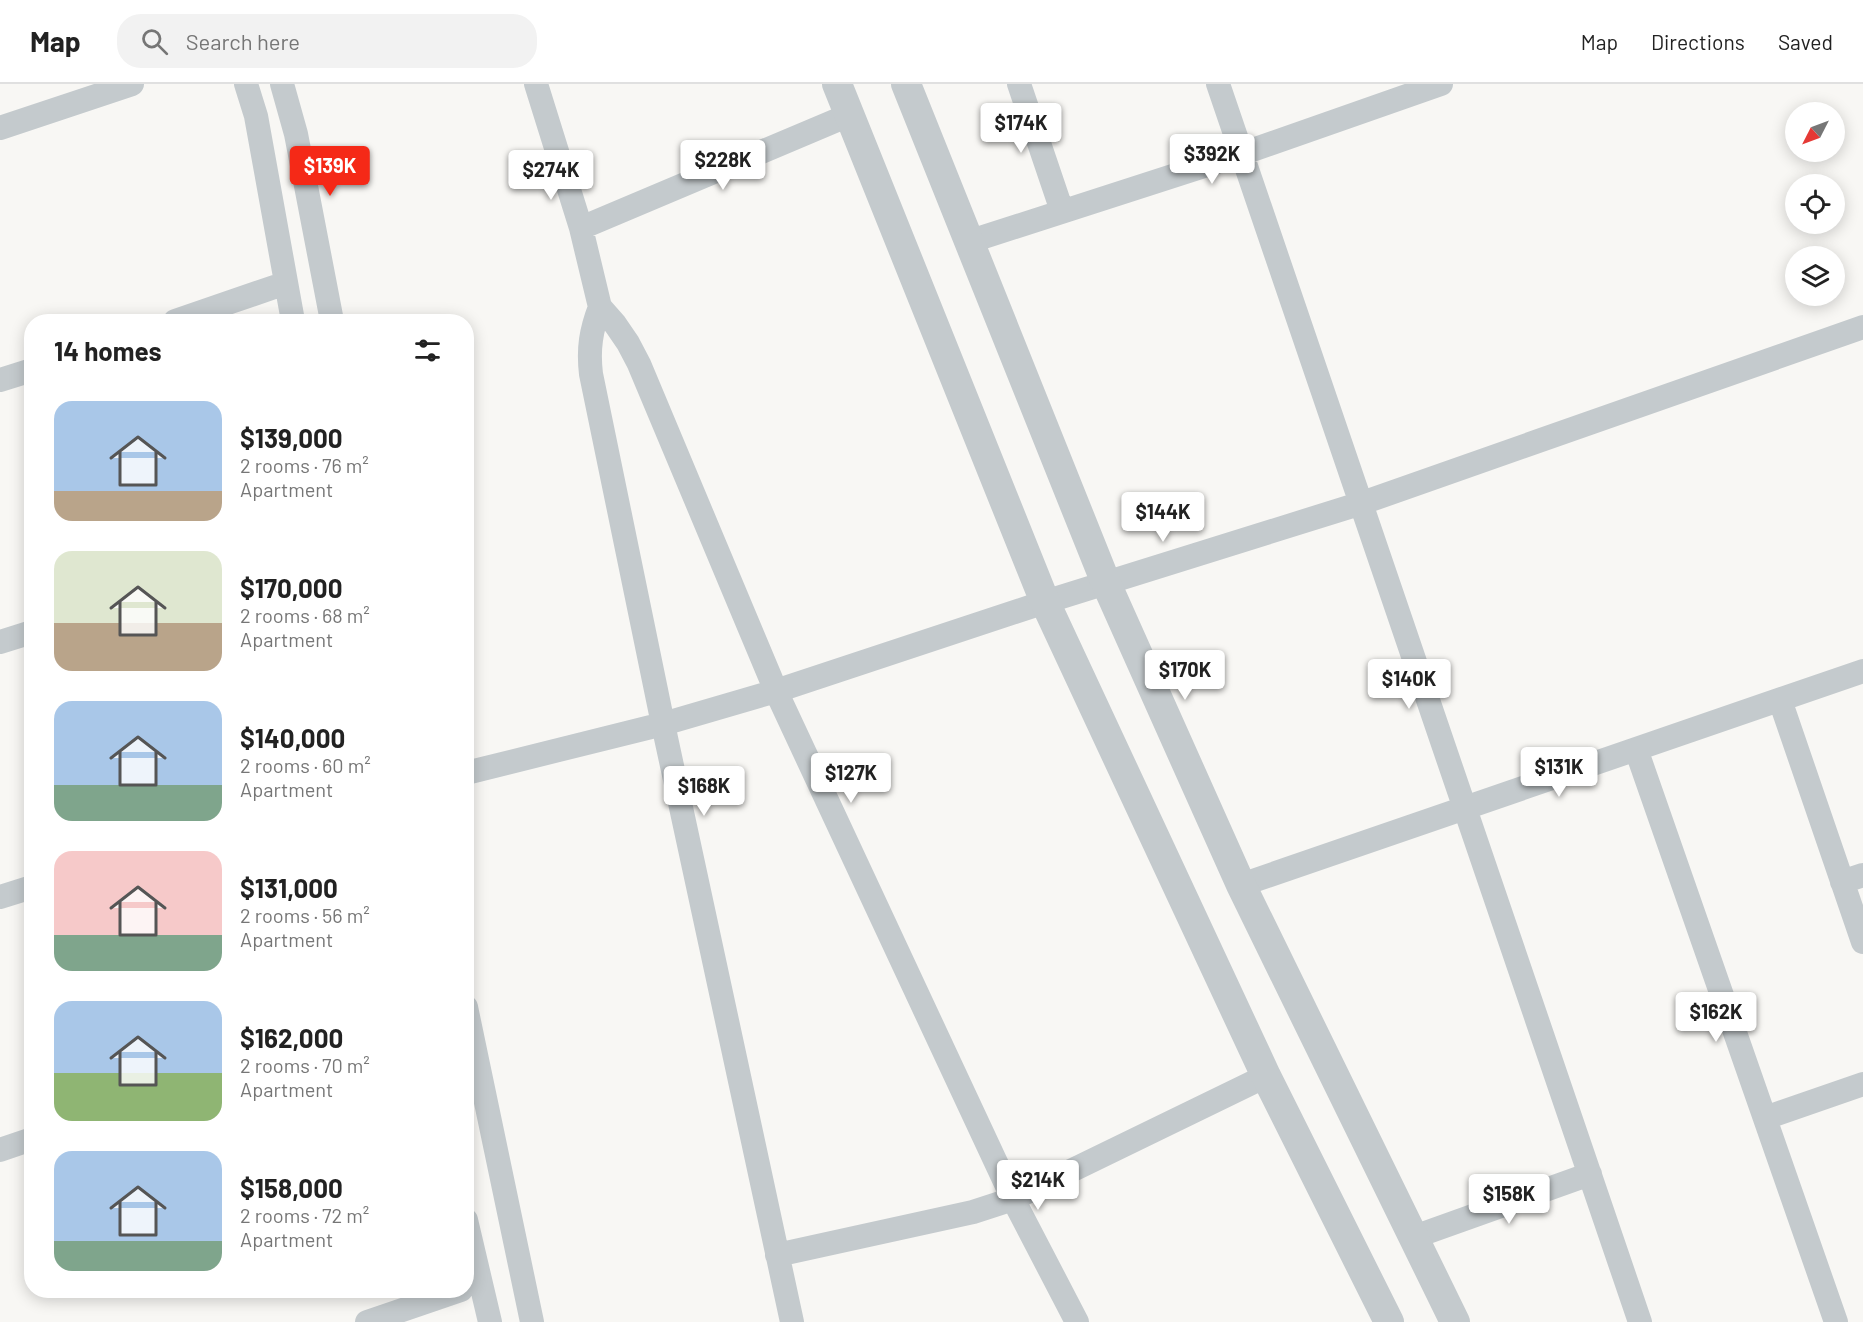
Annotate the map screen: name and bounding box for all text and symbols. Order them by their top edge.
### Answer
search box [117,14,537,68]
text: Map [30,24,81,58]
icon: search [138,25,171,58]
text: Search here [186,28,300,54]
text: Map [1581,29,1618,54]
text: Directions [1651,29,1745,54]
text: Saved [1778,29,1833,54]
north arrow [1785,102,1845,162]
map controls [1785,102,1845,306]
pin: $174K [979,103,1063,154]
text: $174K [994,110,1048,134]
pin: $392K [1170,134,1254,185]
pin: $228K [681,140,765,191]
text: $392K [1184,141,1240,165]
pin: $139K [288,146,372,197]
text: $228K [694,147,752,171]
pin: $274K [509,150,593,201]
text: $139K [304,153,356,177]
text: $274K [522,157,580,181]
button: locate [1785,174,1845,234]
button: layers [1785,246,1845,306]
icon: filters [411,334,444,367]
text: 14 homes [54,335,161,366]
text: $139,000 [240,422,343,453]
icon: home [102,425,174,497]
text: 2 rooms · 76 m² [240,453,369,477]
text: Apartment [240,477,333,501]
pin: $144K [1121,492,1205,543]
text: $144K [1135,499,1191,523]
text: $170,000 [240,572,342,603]
icon: home [102,575,174,647]
text: 2 rooms · 68 m² [240,603,370,627]
text: Apartment [240,627,333,651]
pin: $170K [1143,650,1227,701]
text: $170K [1159,657,1211,681]
pin: $140K [1367,659,1451,710]
text: $140K [1382,666,1436,690]
text: $140,000 [240,722,345,753]
icon: home [102,725,174,797]
pin: $131K [1517,747,1601,798]
text: 2 rooms · 60 m² [240,753,371,777]
pin: $127K [809,753,893,804]
text: $131K [1535,754,1583,778]
text: $127K [825,760,877,784]
pin: $168K [662,766,746,817]
text: $168K [678,773,730,797]
text: Apartment [240,777,333,801]
text: $131,000 [240,872,338,903]
icon: home [102,875,174,947]
text: 2 rooms · 56 m² [240,903,370,927]
text: Apartment [240,927,333,951]
pin: $162K [1674,992,1758,1043]
text: $162K [1690,999,1742,1023]
text: $162,000 [240,1022,343,1053]
icon: home [102,1025,174,1097]
text: 2 rooms · 70 m² [240,1053,370,1077]
text: Apartment [240,1077,333,1101]
pin: $214K [996,1160,1080,1211]
text: $214K [1011,1167,1065,1191]
text: $158,000 [240,1172,343,1203]
pin: $158K [1467,1174,1551,1225]
icon: home [102,1175,174,1247]
text: $158K [1483,1181,1535,1205]
text: 2 rooms · 72 m² [240,1203,369,1227]
text: Apartment [240,1227,333,1251]

